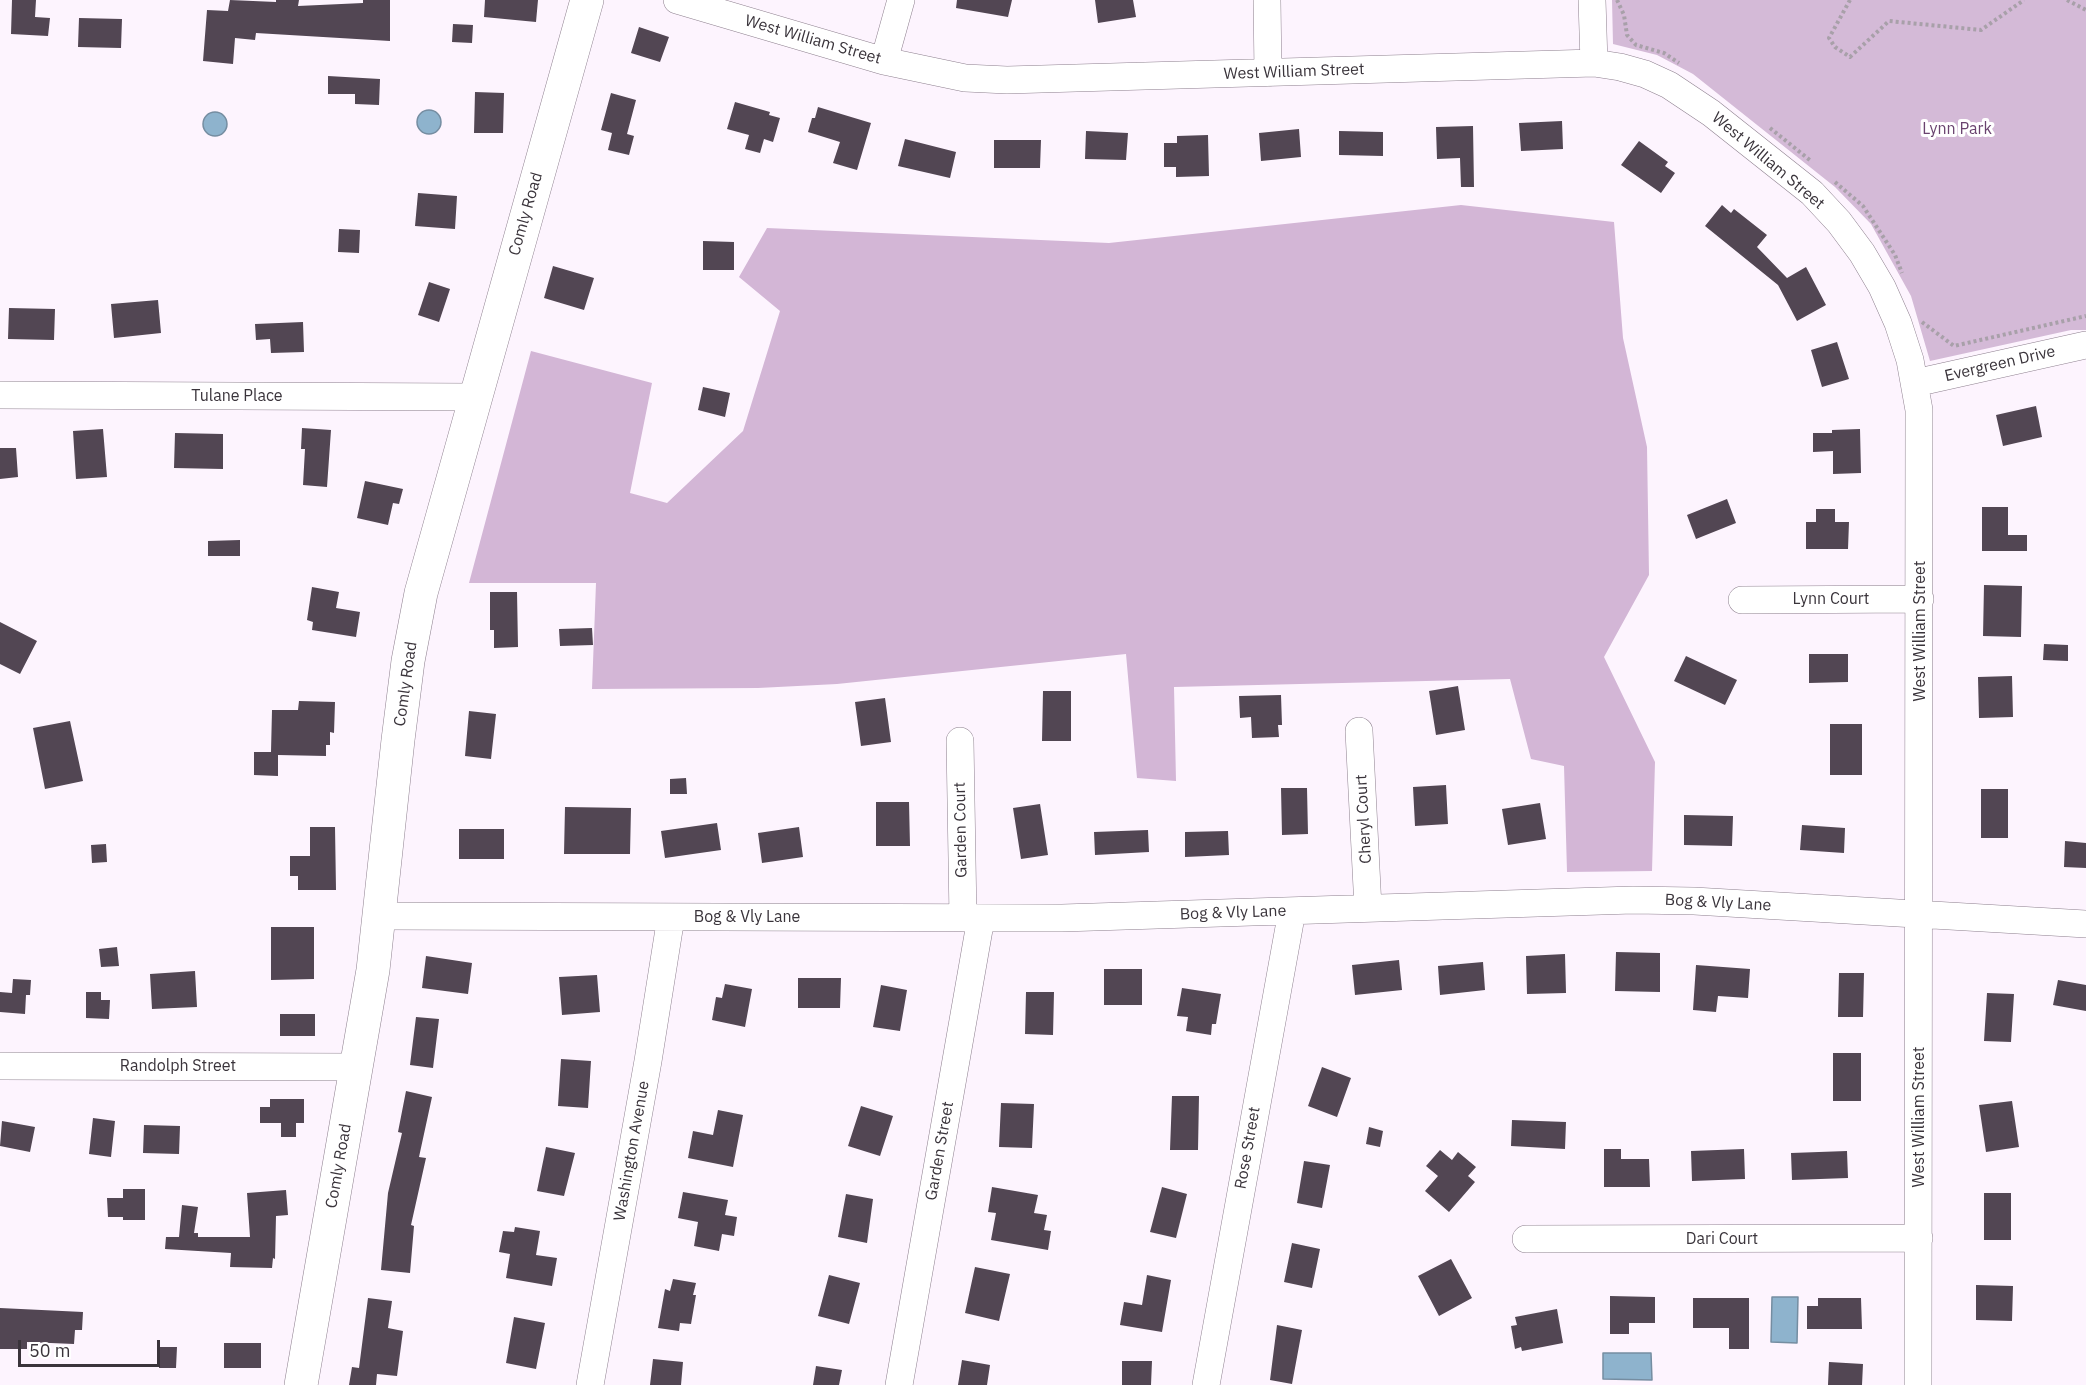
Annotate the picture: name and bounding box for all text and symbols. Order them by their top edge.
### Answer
street label: West William Street [743,11,883,69]
street label: West William Street [1223,60,1365,84]
street label: West William Street [1708,108,1828,214]
park label: Lynn Park [1922,119,1992,139]
street label: Comly Road [505,170,547,258]
street label: Evergreen Drive [1943,342,2057,386]
street label: Tulane Place [191,386,283,406]
street label: West William Street [1910,561,1930,701]
street label: Lynn Court [1793,589,1869,609]
street label: Comly Road [391,640,421,728]
street label: Cheryl Court [1352,774,1376,864]
street label: Garden Court [951,782,971,878]
street label: Bog & Vly Lane [1664,891,1772,915]
street label: Bog & Vly Lane [1179,902,1287,924]
street label: Bog & Vly Lane [694,907,800,927]
street label: West William Street [1909,1047,1929,1187]
street label: Randolph Street [120,1056,236,1076]
street label: Washington Avenue [610,1079,654,1223]
street label: Garden Street [922,1100,958,1202]
street label: Rose Street [1231,1105,1265,1191]
street label: Comly Road [322,1122,356,1210]
street label: Dari Court [1686,1229,1758,1249]
scale bar [21,1328,164,1366]
text: 50 m [29,1339,71,1362]

